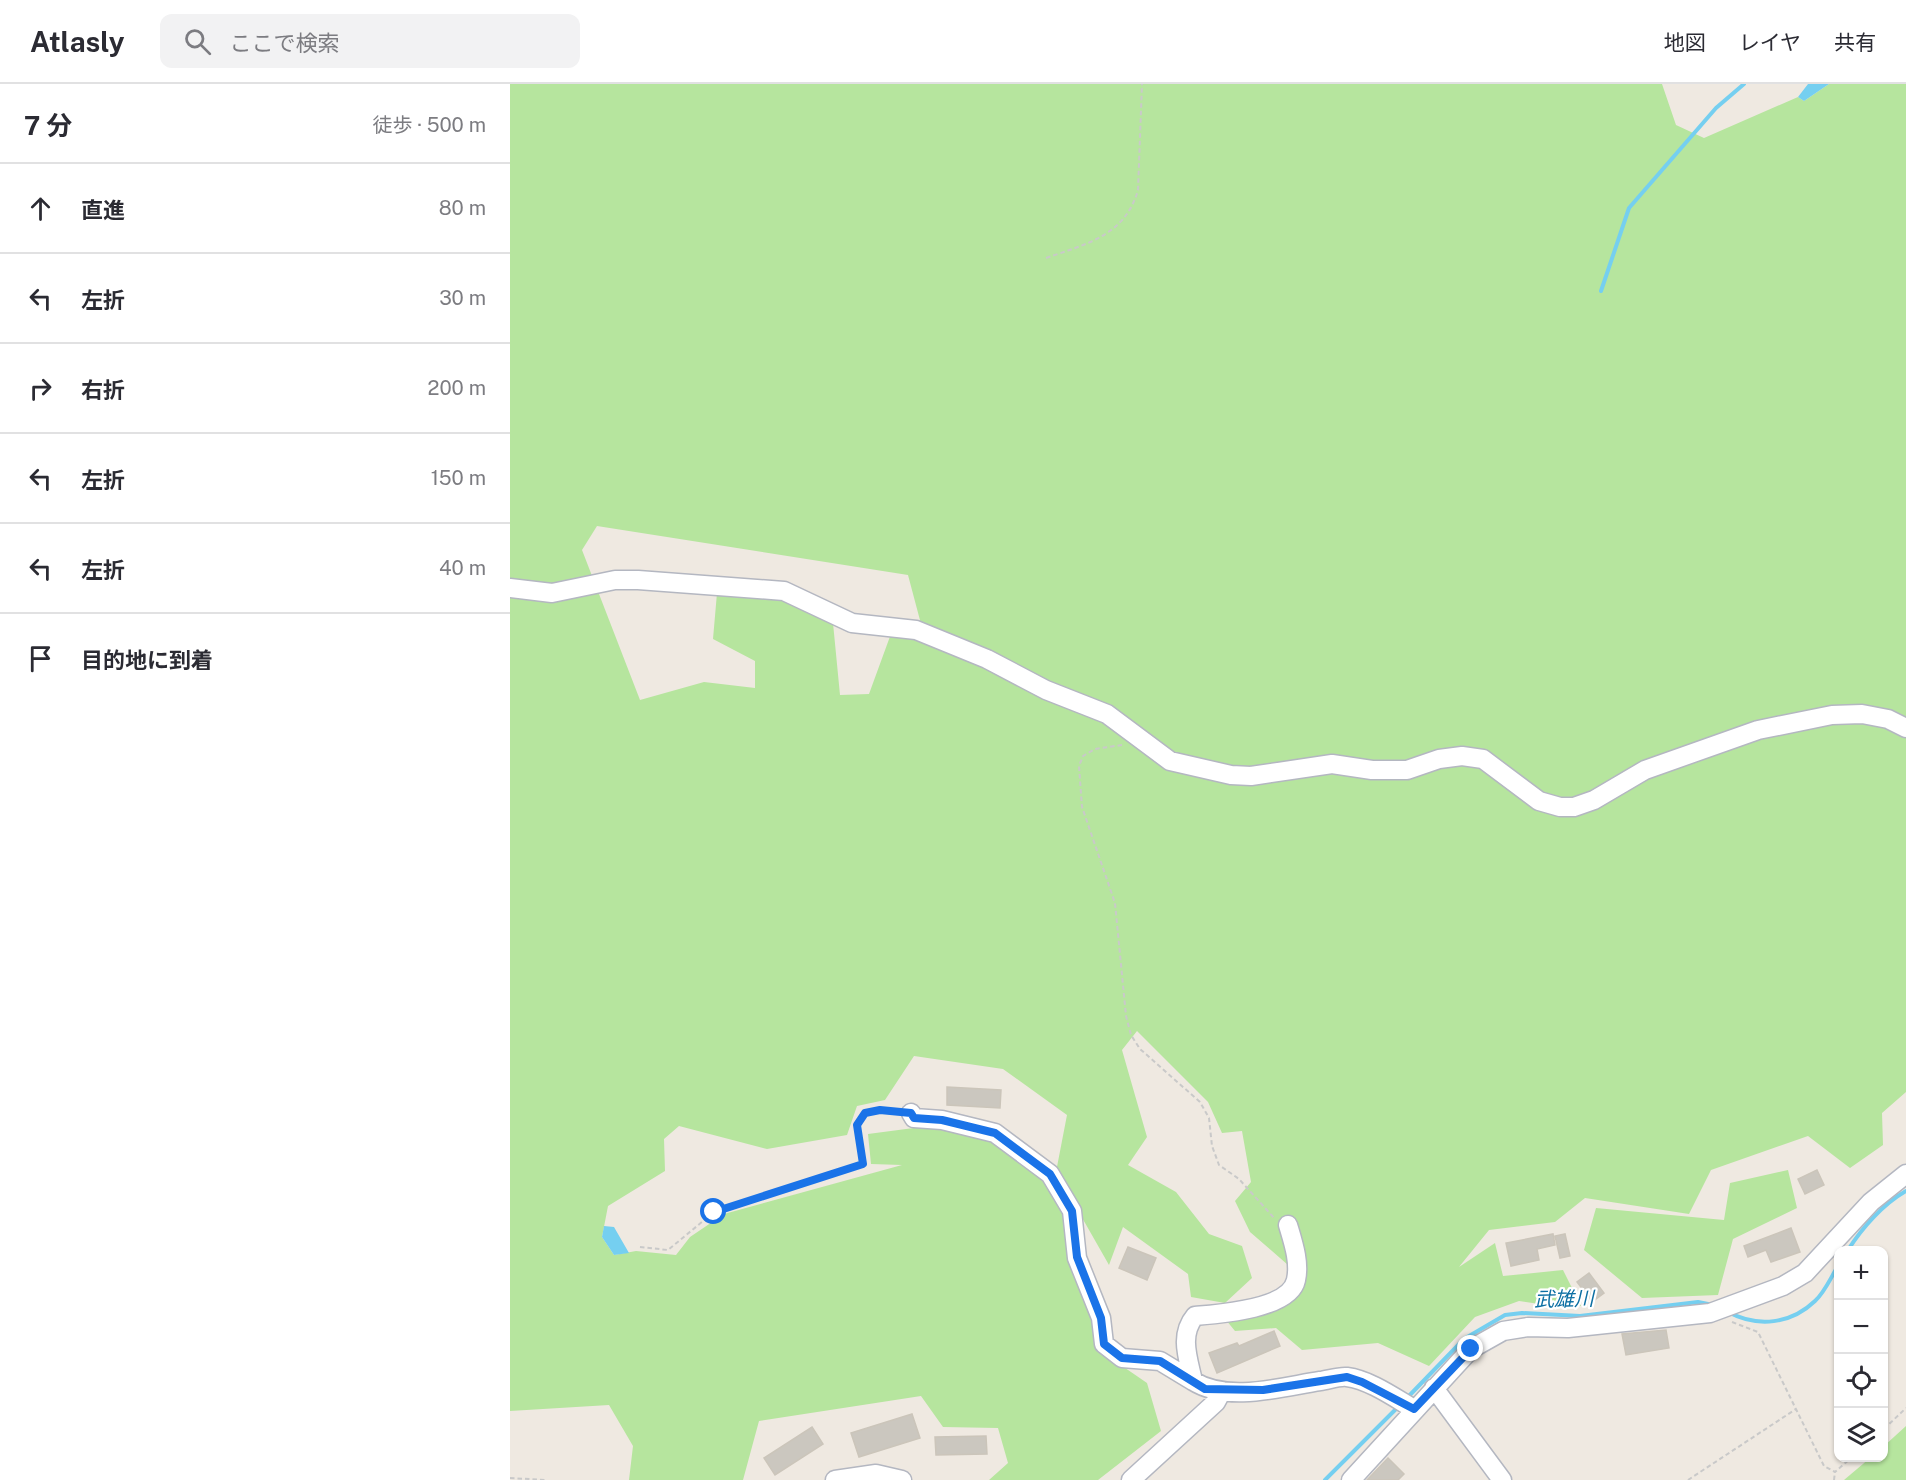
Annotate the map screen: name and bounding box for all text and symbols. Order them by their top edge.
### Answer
search box [160,14,580,68]
text: Atlasly [30,25,124,58]
icon: search [181,25,214,58]
text: ここで検索 [229,30,339,56]
text: 地図 [1664,30,1706,55]
text: レイヤ [1739,30,1801,55]
text: 共有 [1834,30,1876,55]
text: 7 分 [24,110,72,141]
text: 徒歩 · 500 m [373,113,486,137]
icon: ahead [24,192,57,225]
text: 80 m [439,196,486,220]
text: 直進 [81,197,125,223]
icon: left [24,282,57,315]
text: 30 m [439,286,486,310]
text: 左折 [81,287,125,313]
icon: right [24,372,57,405]
text: 200 m [428,376,486,400]
text: 右折 [81,377,125,403]
icon: left [24,462,57,495]
text: 150 m [431,466,486,490]
text: 左折 [81,467,125,493]
icon: left [24,552,57,585]
text: 40 m [439,556,486,580]
text: 左折 [81,557,125,583]
icon: arrive [24,642,57,675]
text: 目的地に到着 [81,647,213,673]
route start [700,1198,726,1224]
map controls [1834,1246,1888,1462]
button: + [1834,1246,1888,1300]
water label: 武雄川 [1534,1286,1596,1312]
button: − [1834,1300,1888,1354]
route end [1457,1335,1483,1361]
button: locate [1834,1354,1888,1408]
button: layers [1834,1408,1888,1462]

